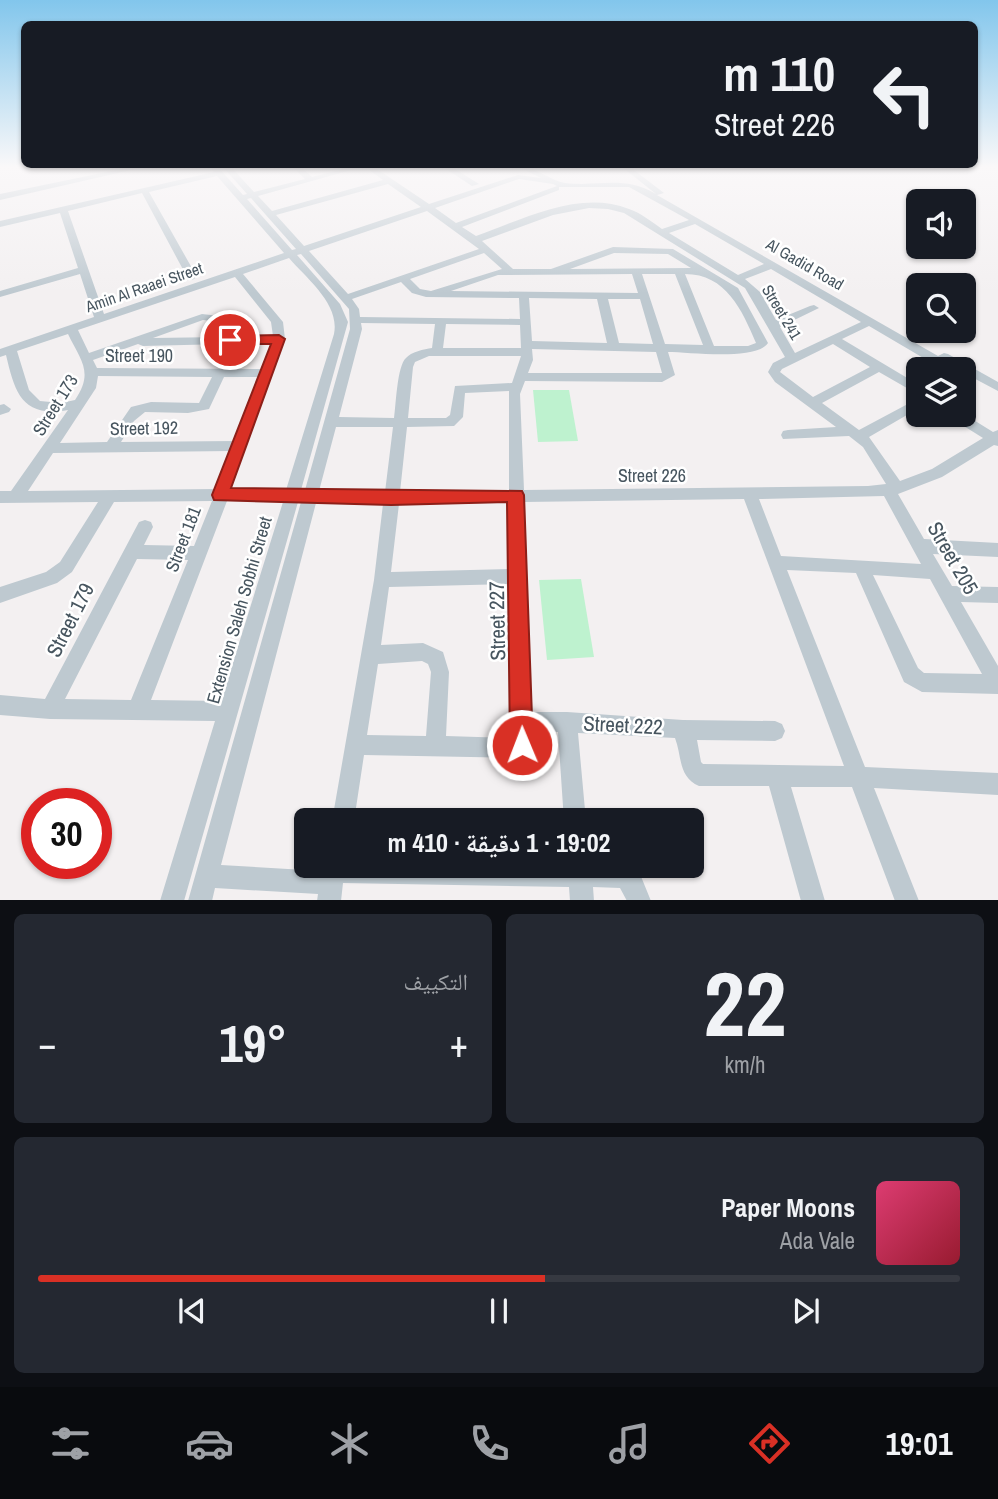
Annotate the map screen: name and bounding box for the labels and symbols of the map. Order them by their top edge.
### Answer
street label: Al Gadid Road [761,232,848,295]
street label: Amin Al Raaei Street [82,257,206,318]
street label: Street 241 [757,280,807,344]
pin [200,310,260,370]
street label: Street 190 [105,343,173,368]
street label: Street 173 [26,369,84,441]
street label: Street 192 [110,415,178,441]
street label: Street 226 [618,463,686,488]
street label: Street 181 [159,502,207,575]
street label: Extension Saleh Sobhi Street [200,513,278,707]
street label: Street 205 [921,516,985,600]
street label: Street 179 [39,578,101,662]
street label: Street 227 [482,581,512,661]
position arrow [485,708,559,782]
street label: Street 222 [583,708,663,742]
speed limit sign: 30 [21,788,112,879]

